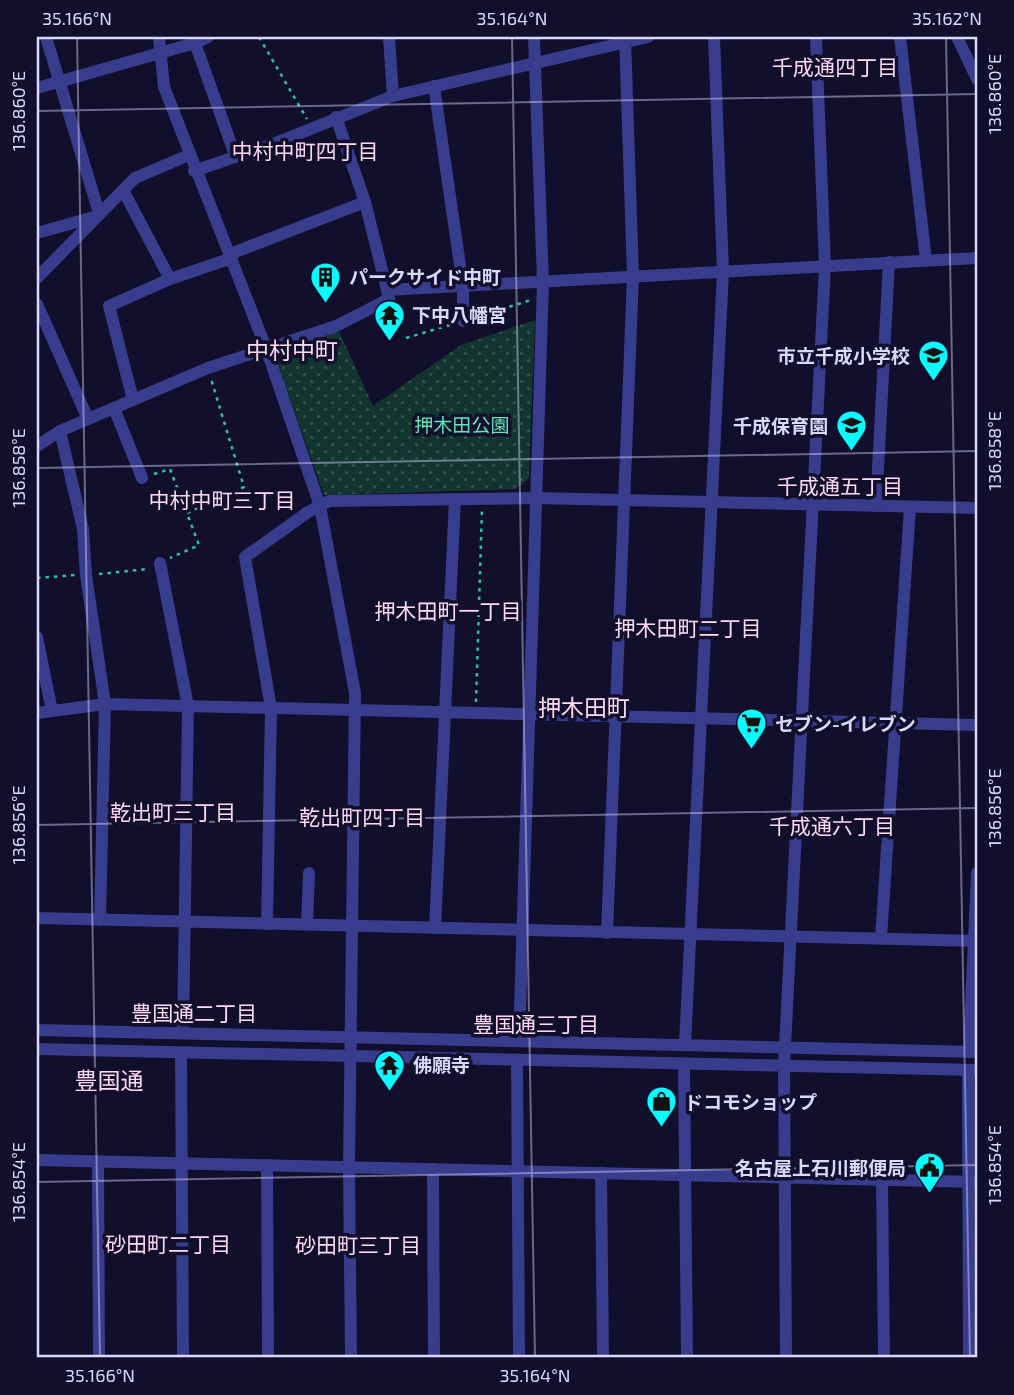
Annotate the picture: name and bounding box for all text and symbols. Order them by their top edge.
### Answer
text: 35.166°N [42,7,112,29]
text: 35.164°N [477,7,547,29]
text: 35.162°N [912,7,982,29]
district label: 千成通四丁目 [772,54,898,79]
text: 136.860°E [983,54,1005,134]
text: 136.860°E [7,71,29,151]
district label: 中村中町四丁目 [232,138,379,163]
building icon: パークサイド中町 [309,260,343,304]
place label: パークサイド中町 [349,265,501,288]
temple icon: 下中八幡宮 [372,298,406,342]
place label: 下中八幡宮 [412,303,507,326]
district label: 中村中町 [246,336,338,364]
school or university icon: 市立千成小学校 [916,339,950,383]
place label: 市立千成小学校 [777,344,910,367]
school or university icon: 千成保育園 [834,409,868,453]
text: 136.858°E [983,411,1005,491]
park label: 押木田公園 [414,413,510,436]
place label: 千成保育園 [733,414,828,437]
text: 136.858°E [7,428,29,508]
district label: 千成通五丁目 [777,473,903,498]
district label: 中村中町三丁目 [149,487,296,512]
district label: 押木田町一丁目 [375,598,522,623]
district label: 押木田町二丁目 [615,615,762,640]
district label: 押木田町 [538,693,630,721]
supermarket icon: セブン-イレブン [735,707,769,751]
place label: セブン-イレブン [775,712,916,735]
text: 136.856°E [983,768,1005,848]
text: 136.856°E [7,785,29,865]
district label: 乾出町三丁目 [110,799,236,824]
district label: 乾出町四丁目 [299,804,425,829]
district label: 千成通六丁目 [769,813,895,838]
district label: 豊国通二丁目 [131,1000,257,1025]
district label: 豊国通三丁目 [473,1011,599,1036]
temple icon: 佛願寺 [373,1048,407,1092]
place label: 佛願寺 [413,1053,470,1076]
district label: 豊国通 [75,1066,144,1094]
shop icon: ドコモショップ [644,1085,678,1129]
place label: ドコモショップ [684,1090,817,1113]
text: 136.854°E [983,1125,1005,1205]
text: 136.854°E [7,1142,29,1222]
public building icon: 名古屋上石川郵便局 [912,1151,946,1195]
place label: 名古屋上石川郵便局 [735,1156,906,1179]
district label: 砂田町二丁目 [105,1231,231,1256]
district label: 砂田町三丁目 [295,1232,421,1257]
text: 35.166°N [65,1364,135,1386]
text: 35.164°N [500,1364,570,1386]

